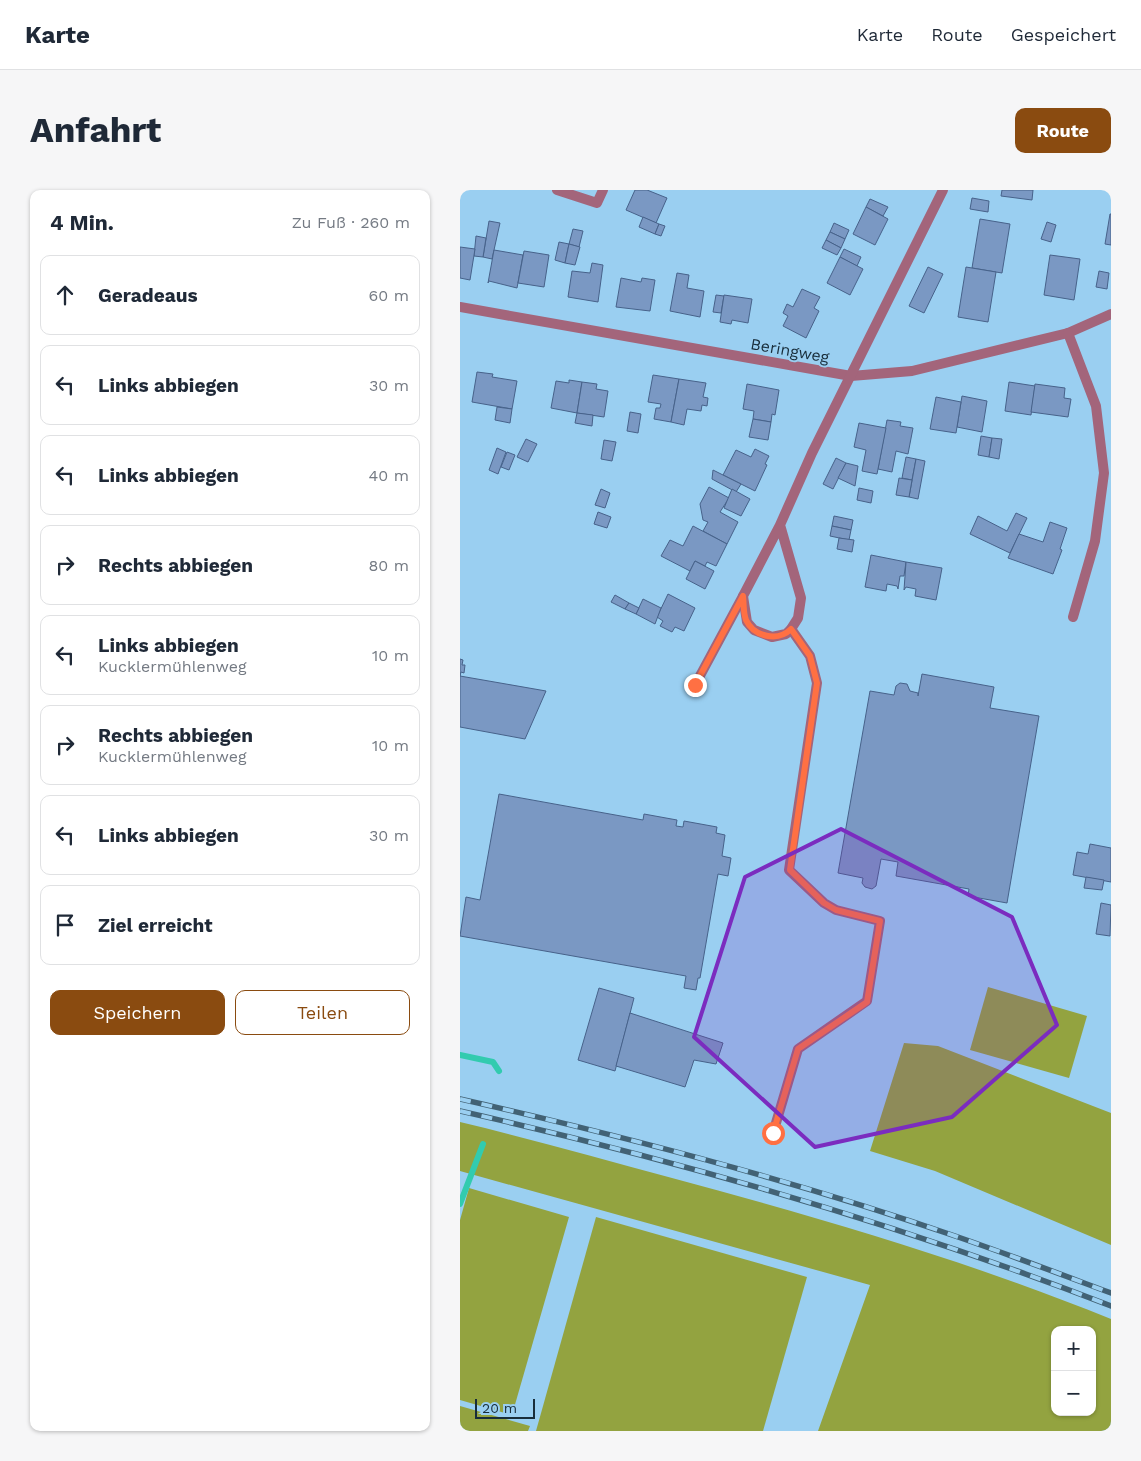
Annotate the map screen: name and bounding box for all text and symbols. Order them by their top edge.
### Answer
text: Karte [25,21,90,49]
text: Karte [857,24,903,45]
text: Route [931,24,983,45]
text: Gespeichert [1011,24,1116,45]
button: Route [1015,108,1111,153]
text: Anfahrt [30,109,161,151]
text: 4 Min. [50,210,114,235]
text: Zu Fuß · 260 m [292,213,410,232]
icon: ahead [51,281,79,309]
text: Geradeaus [98,284,198,307]
text: 60 m [369,286,409,305]
street label: Beringweg [749,334,831,367]
icon: left [51,371,79,399]
text: Links abbiegen [98,374,239,397]
text: 30 m [369,376,409,395]
icon: left [51,461,79,489]
text: Links abbiegen [98,464,239,487]
text: 40 m [369,466,409,485]
icon: right [51,551,79,579]
text: Rechts abbiegen [98,554,253,577]
text: 80 m [368,556,409,575]
text: Links abbiegen [98,634,239,657]
icon: left [51,641,79,669]
text: 10 m [372,646,409,665]
text: Kucklermühlenweg [98,657,246,676]
route end [684,674,707,697]
text: Rechts abbiegen [98,724,253,747]
icon: right [51,731,79,759]
text: 10 m [372,736,409,755]
text: Kucklermühlenweg [98,747,246,766]
icon: left [51,821,79,849]
text: Links abbiegen [98,824,239,847]
text: 30 m [369,826,409,845]
icon: arrive [51,911,79,939]
text: Ziel erreicht [98,914,213,937]
button: Speichern [50,990,225,1035]
button: Teilen [235,990,410,1035]
route start [762,1122,785,1145]
map controls [1051,1326,1096,1416]
button: + [1051,1326,1096,1371]
button: − [1051,1371,1096,1416]
scale bar [475,1396,535,1419]
text: 20 m [482,1400,517,1416]

